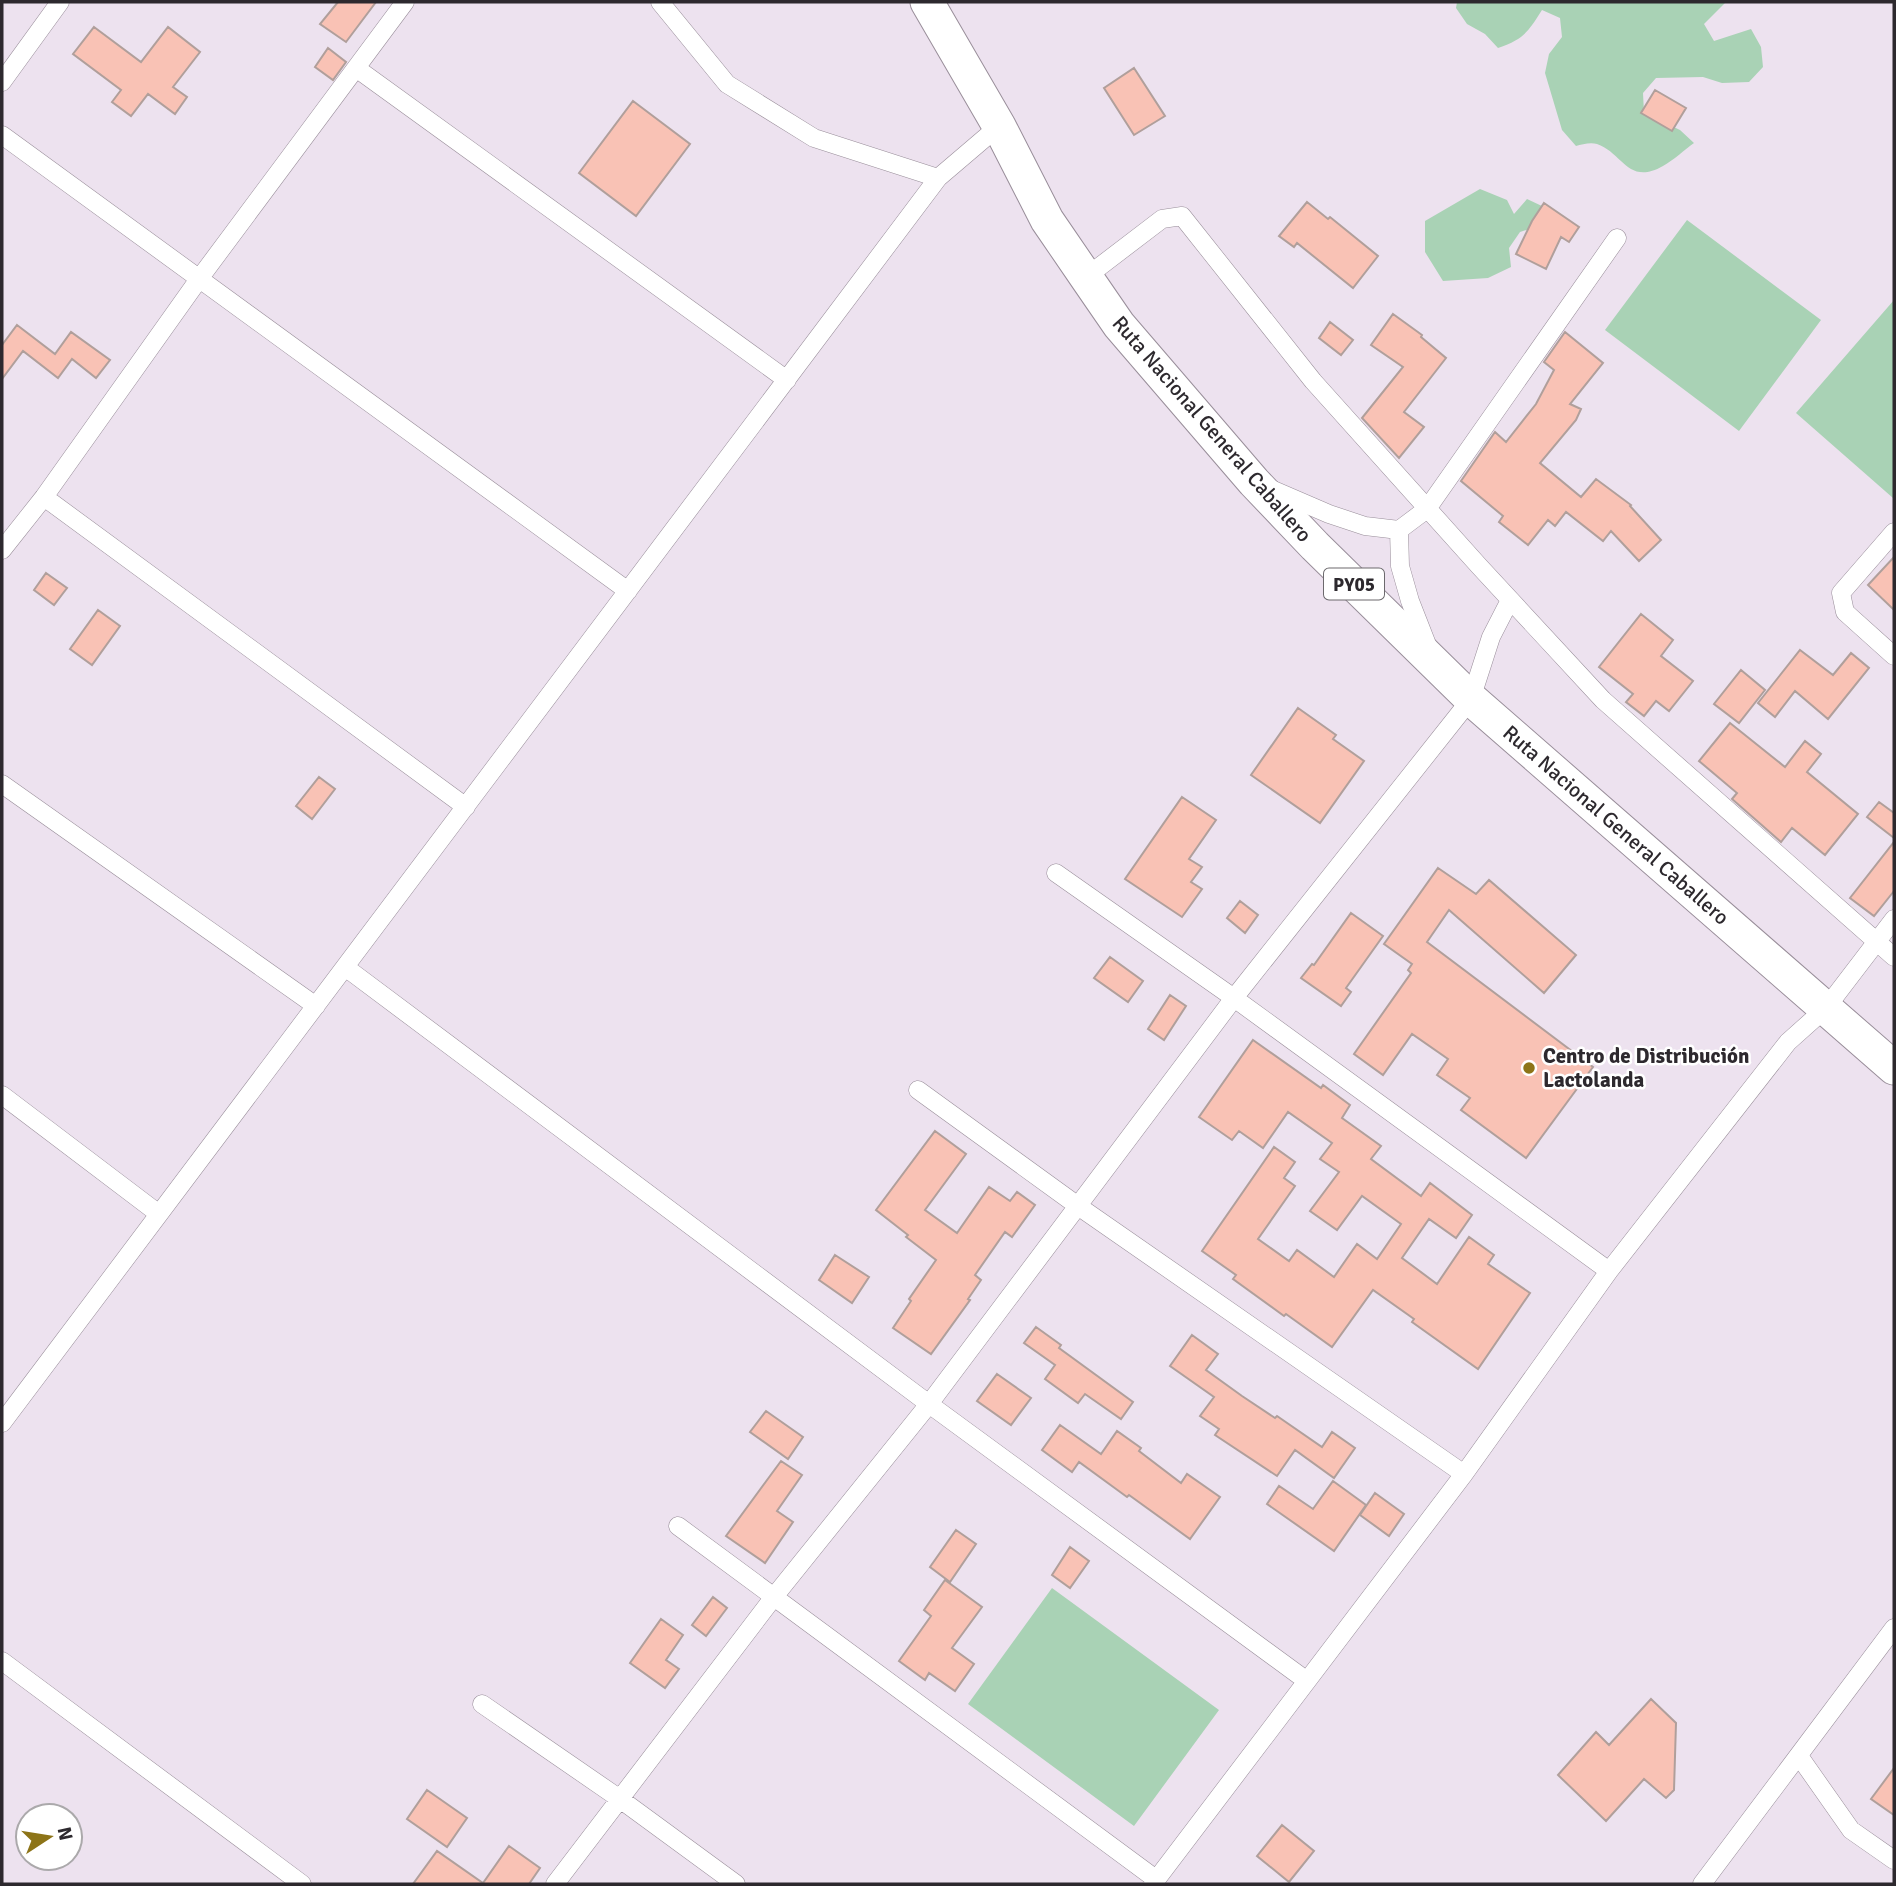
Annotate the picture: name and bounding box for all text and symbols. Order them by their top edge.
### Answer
street label: Ruta Nacional General Caballero [1107,311,1317,547]
road number: PY05 [1324,568,1384,600]
street label: Ruta Nacional General Caballero [1498,720,1734,930]
place label: Centro de Distribución Lactolanda [1543,1043,1749,1093]
marker: Centro de Distribución Lactolanda [1521,1060,1537,1076]
north arrow [14,1802,84,1872]
text: N [52,1825,78,1843]

